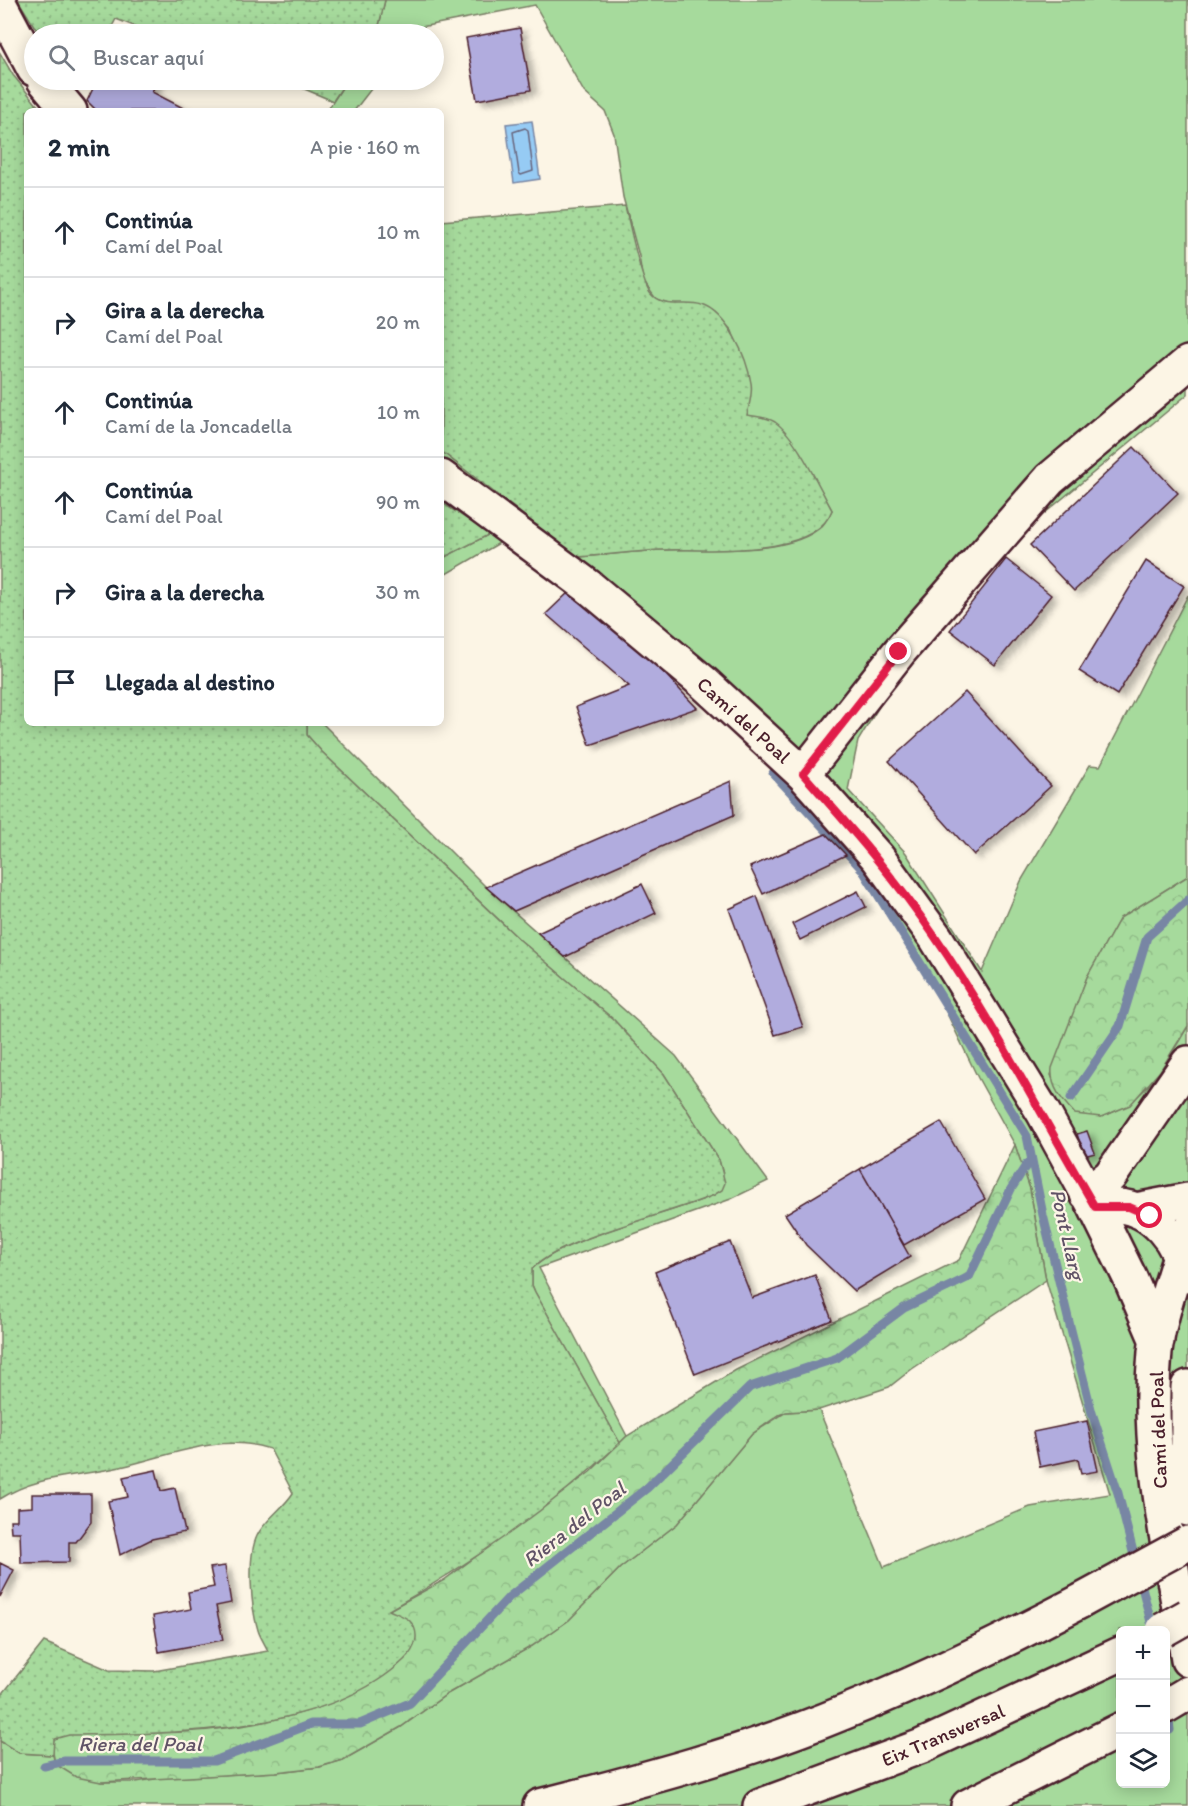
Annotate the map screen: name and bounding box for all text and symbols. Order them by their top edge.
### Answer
search box [24,24,444,90]
icon: search [45,41,78,74]
text: Buscar aquí [93,44,204,71]
text: 2 min [48,131,110,163]
text: A pie · 160 m [310,135,420,159]
text: Continúa [105,207,193,234]
icon: ahead [48,216,81,249]
text: 10 m [377,220,420,244]
text: Camí del Poal [105,234,223,258]
text: Gira a la derecha [105,297,264,324]
icon: right [48,306,81,339]
text: 20 m [376,310,420,334]
text: Camí del Poal [105,324,223,348]
text: Continúa [105,387,193,414]
icon: ahead [48,396,81,429]
text: 10 m [377,400,420,424]
text: Camí de la Joncadella [105,414,292,438]
text: Continúa [105,477,193,504]
icon: ahead [48,486,81,519]
text: 90 m [376,490,420,514]
text: Camí del Poal [105,504,223,528]
icon: right [48,576,81,609]
text: Gira a la derecha [105,579,264,606]
text: 30 m [375,580,420,604]
route end [885,638,911,664]
icon: arrive [48,666,81,699]
text: Llegada al destino [105,669,275,696]
street label: Camí del Poal [692,672,796,769]
water label: Pont Llarg [1045,1186,1091,1284]
route start [1136,1202,1162,1228]
street label: Camí del Poal [1144,1370,1172,1489]
water label: Riera del Poal [518,1475,632,1572]
map controls [1116,1626,1170,1788]
button: + [1116,1626,1170,1680]
button: − [1116,1680,1170,1734]
street label: Eix Transversal [878,1698,1008,1772]
water label: Riera del Poal [78,1731,204,1756]
button: layers [1116,1734,1170,1788]

